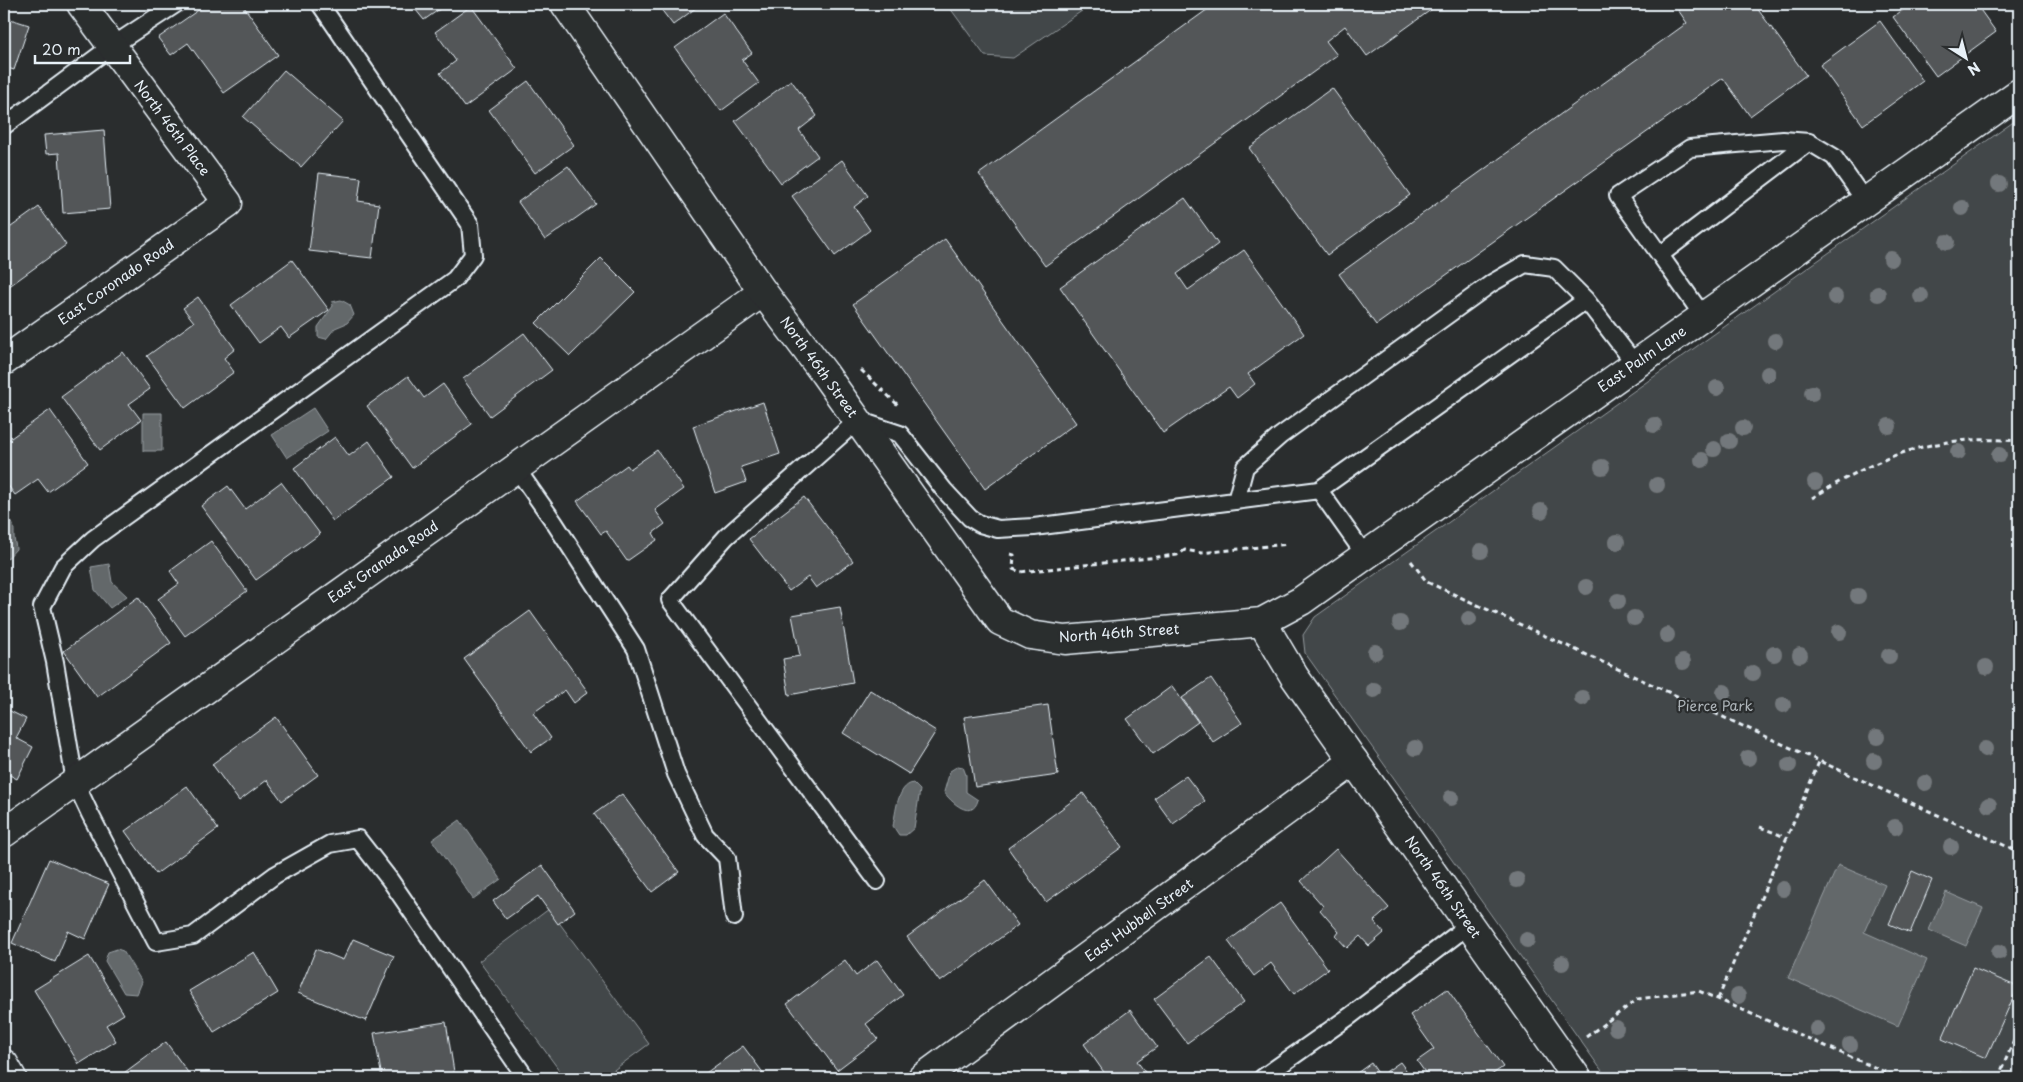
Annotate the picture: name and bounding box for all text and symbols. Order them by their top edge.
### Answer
scale bar [35,32,130,64]
north arrow [1940,32,1990,82]
text: 20 m [42,37,81,60]
text: N [1963,57,1985,81]
street label: North 46th Place [129,75,215,180]
street label: East Coronado Road [53,234,178,330]
street label: North 46th Street [776,312,864,422]
street label: East Palm Lane [1593,320,1690,397]
street label: East Granada Road [323,515,443,608]
street label: North 46th Street [1058,618,1180,647]
park label: Pierce Park [1677,695,1753,716]
street label: North 46th Street [1400,831,1487,942]
street label: East Hubbell Street [1080,873,1198,966]

